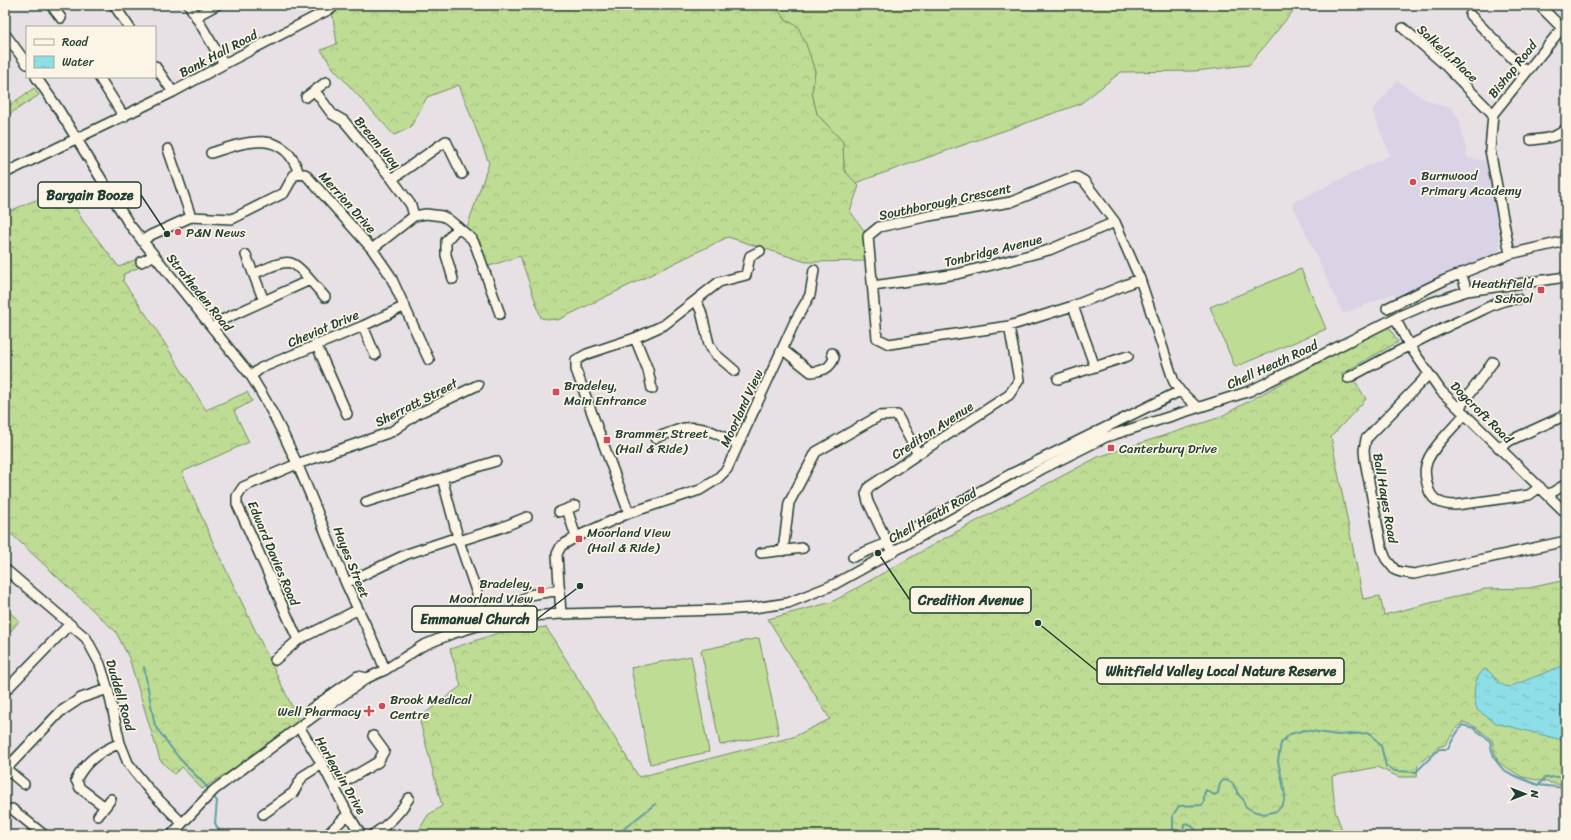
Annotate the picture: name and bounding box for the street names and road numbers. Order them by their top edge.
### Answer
street label: Salkeld Place [1412,19,1484,88]
street label: Bank Hall Road [175,23,263,84]
street label: Bishop Road [1482,34,1544,103]
street label: Bream Way [348,111,407,174]
street label: Merrion Drive [313,166,382,239]
street label: Southborough Crescent [877,176,1014,227]
street label: Tonbridge Avenue [942,227,1044,274]
street label: Stratheden Road [161,248,239,338]
street label: Cheviot Drive [284,303,363,354]
street label: Chell Heath Road [1223,333,1323,396]
street label: Moorland View [713,365,770,451]
street label: Sherratt Street [371,371,462,433]
street label: Dogcroft Road [1445,375,1519,450]
street label: Crediton Avenue [887,395,978,466]
street label: Ball Hayes Road [1366,451,1405,546]
street label: Chell Heath Road [884,481,982,549]
street label: Edward Davies Road [241,497,307,610]
street label: Hayes Street [327,523,377,602]
street label: Duddell Road [99,657,142,735]
street label: Harlequin Drive [309,732,372,819]

